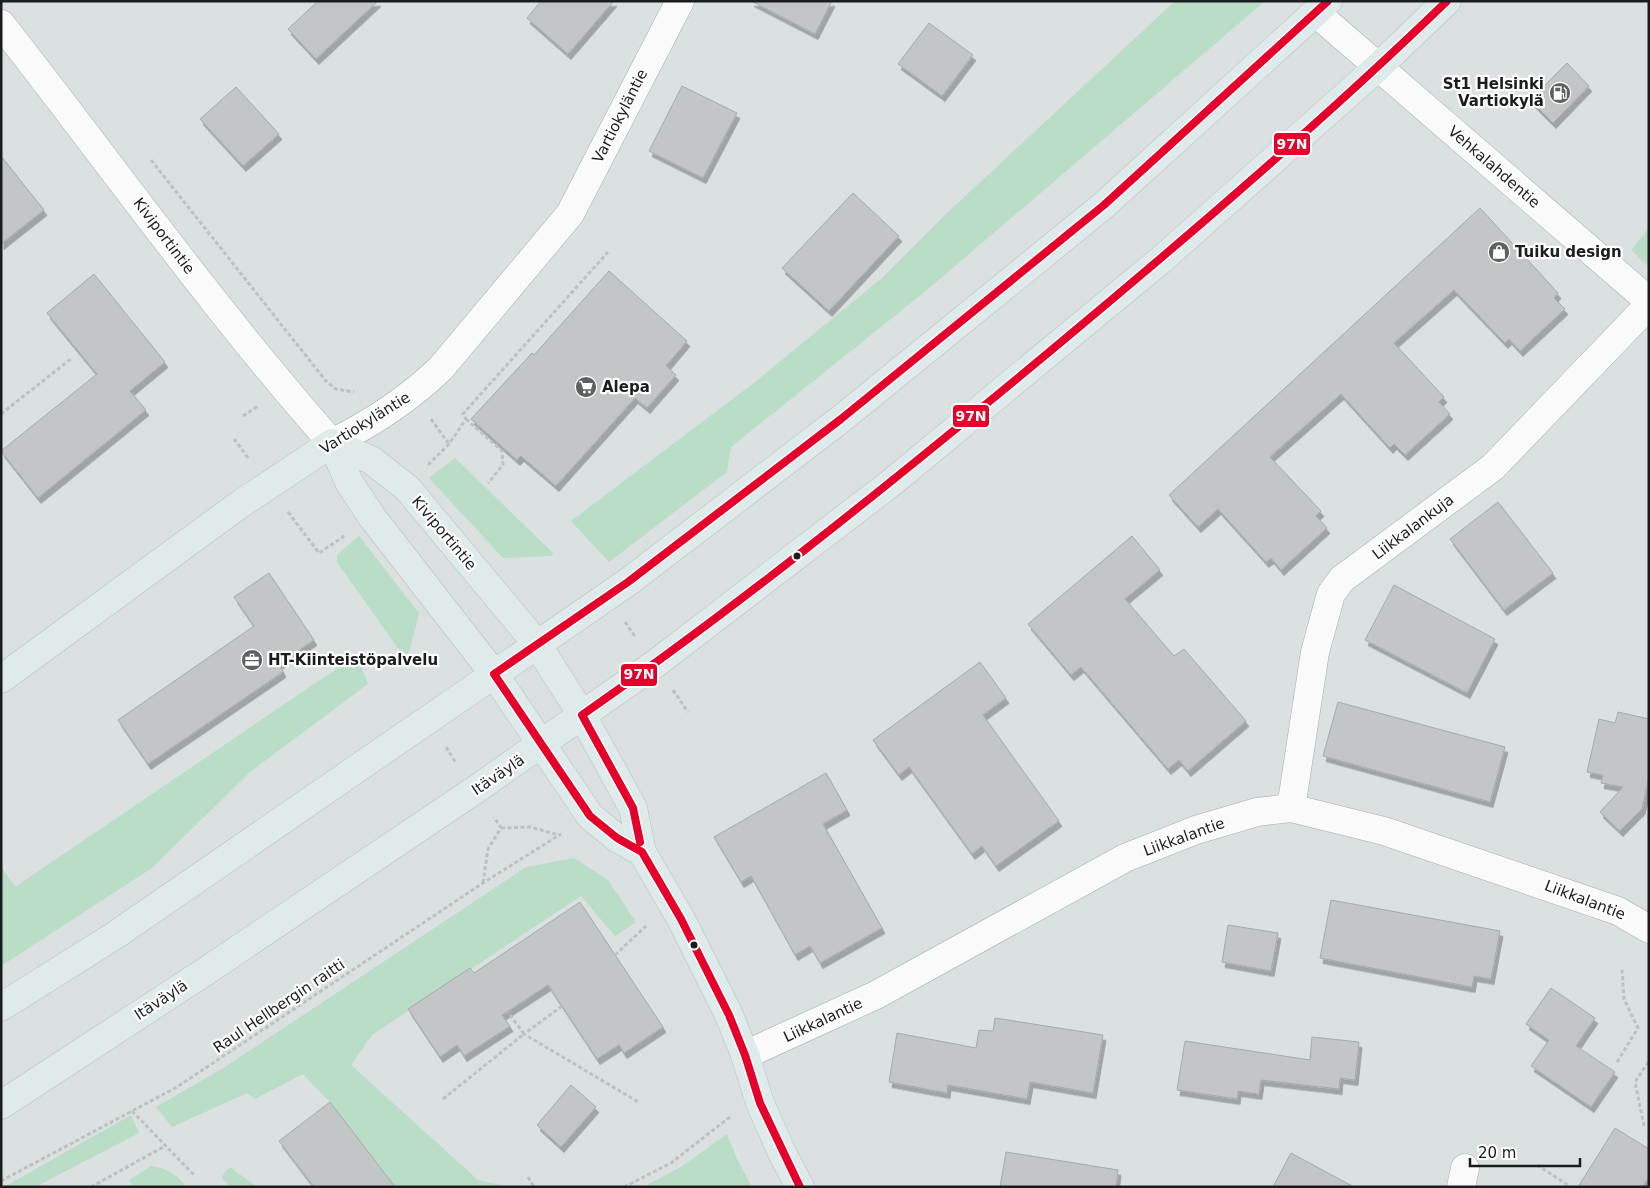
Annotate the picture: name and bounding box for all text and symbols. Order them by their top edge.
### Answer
street label: Vartiokyläntie [589,66,651,166]
place label: St1 Helsinki Vartiokylä [1443,75,1544,110]
fuel station icon: St1 Helsinki Vartiokylä [1548,81,1572,105]
street label: Vehkalahdentie [1444,122,1544,212]
line badge: 97N [1273,132,1311,156]
text: 97N [1276,136,1308,152]
street label: Kiviportintie [130,194,198,278]
shop icon: Tuiku design [1487,240,1511,264]
place label: Tuiku design [1515,243,1622,261]
supermarket icon: Alepa [574,375,598,399]
place label: Alepa [602,378,650,396]
street label: Vartiokyläntie [317,388,413,458]
line badge: 97N [952,404,990,428]
text: 97N [955,408,987,424]
street label: Liikkalankuja [1369,491,1457,563]
street label: Kiviportintie [408,492,480,574]
unlabelled marker [792,551,802,561]
office icon: HT-Kiinteistöpalvelu [240,648,264,672]
place label: HT-Kiinteistöpalvelu [268,651,438,669]
line badge: 97N [620,663,658,687]
text: 97N [623,666,655,682]
street label: Itäväylä [468,751,528,799]
street label: Liikkalantie [1141,814,1227,860]
street label: Liikkalantie [1542,876,1628,924]
unlabelled marker [689,940,699,950]
street label: Raul Hellbergin raitti [210,955,348,1057]
street label: Itäväylä [131,976,191,1024]
street label: Liikkalantie [781,994,865,1046]
scale bar [1470,1136,1580,1168]
text: 20 m [1478,1144,1516,1162]

